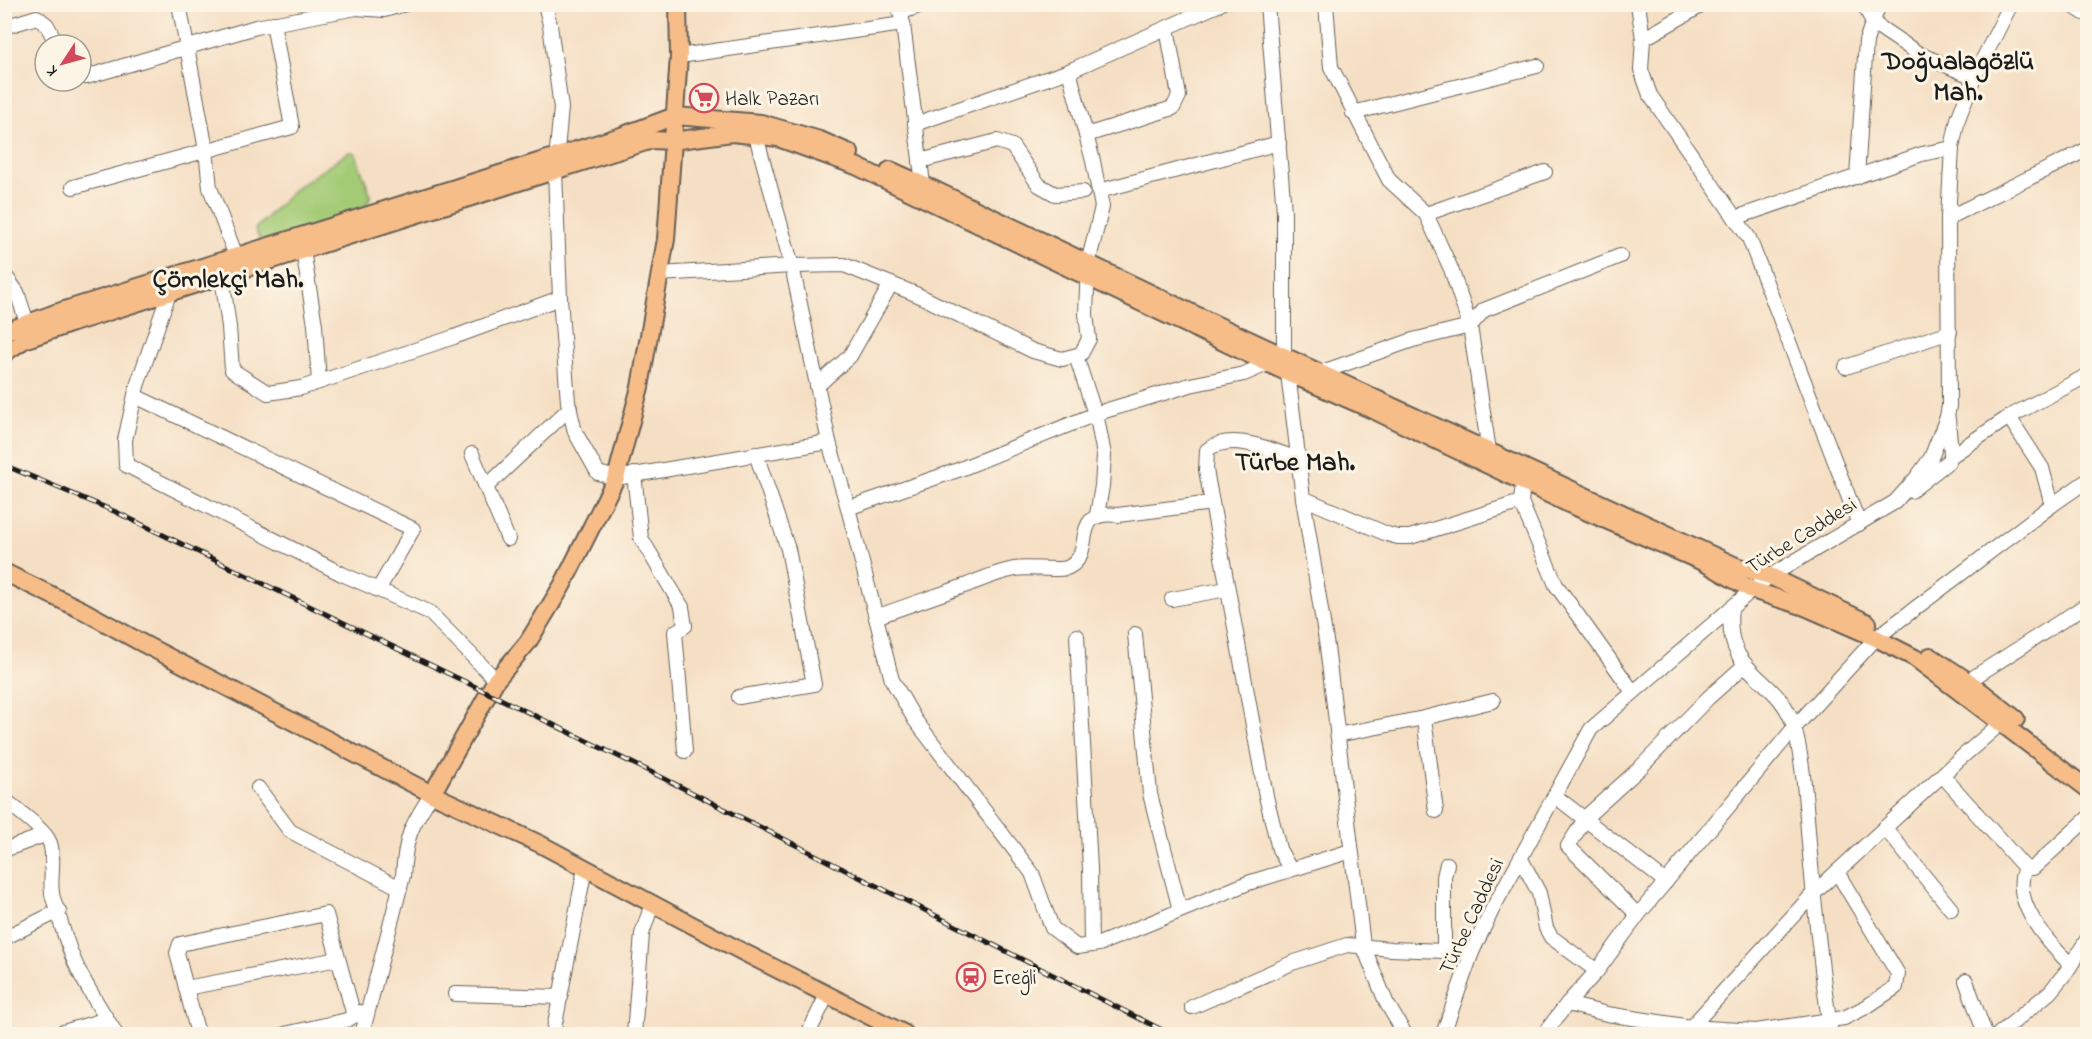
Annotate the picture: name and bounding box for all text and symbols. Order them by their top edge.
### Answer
north arrow [33,33,93,93]
district label: Doğualagözlü Mah. [1880,43,2034,113]
text: K [40,59,64,81]
supermarket icon: Halk Pazarı [688,82,720,114]
place label: Halk Pazarı [725,85,819,115]
district label: Çömlekçi Mah. [152,261,304,300]
district label: Türbe Mah. [1235,444,1355,483]
street label: Türbe Caddesi [1741,491,1863,583]
street label: Türbe Caddesi [1433,854,1513,980]
station icon: Ereğli [955,961,987,993]
place label: Ereğli [992,964,1037,996]

